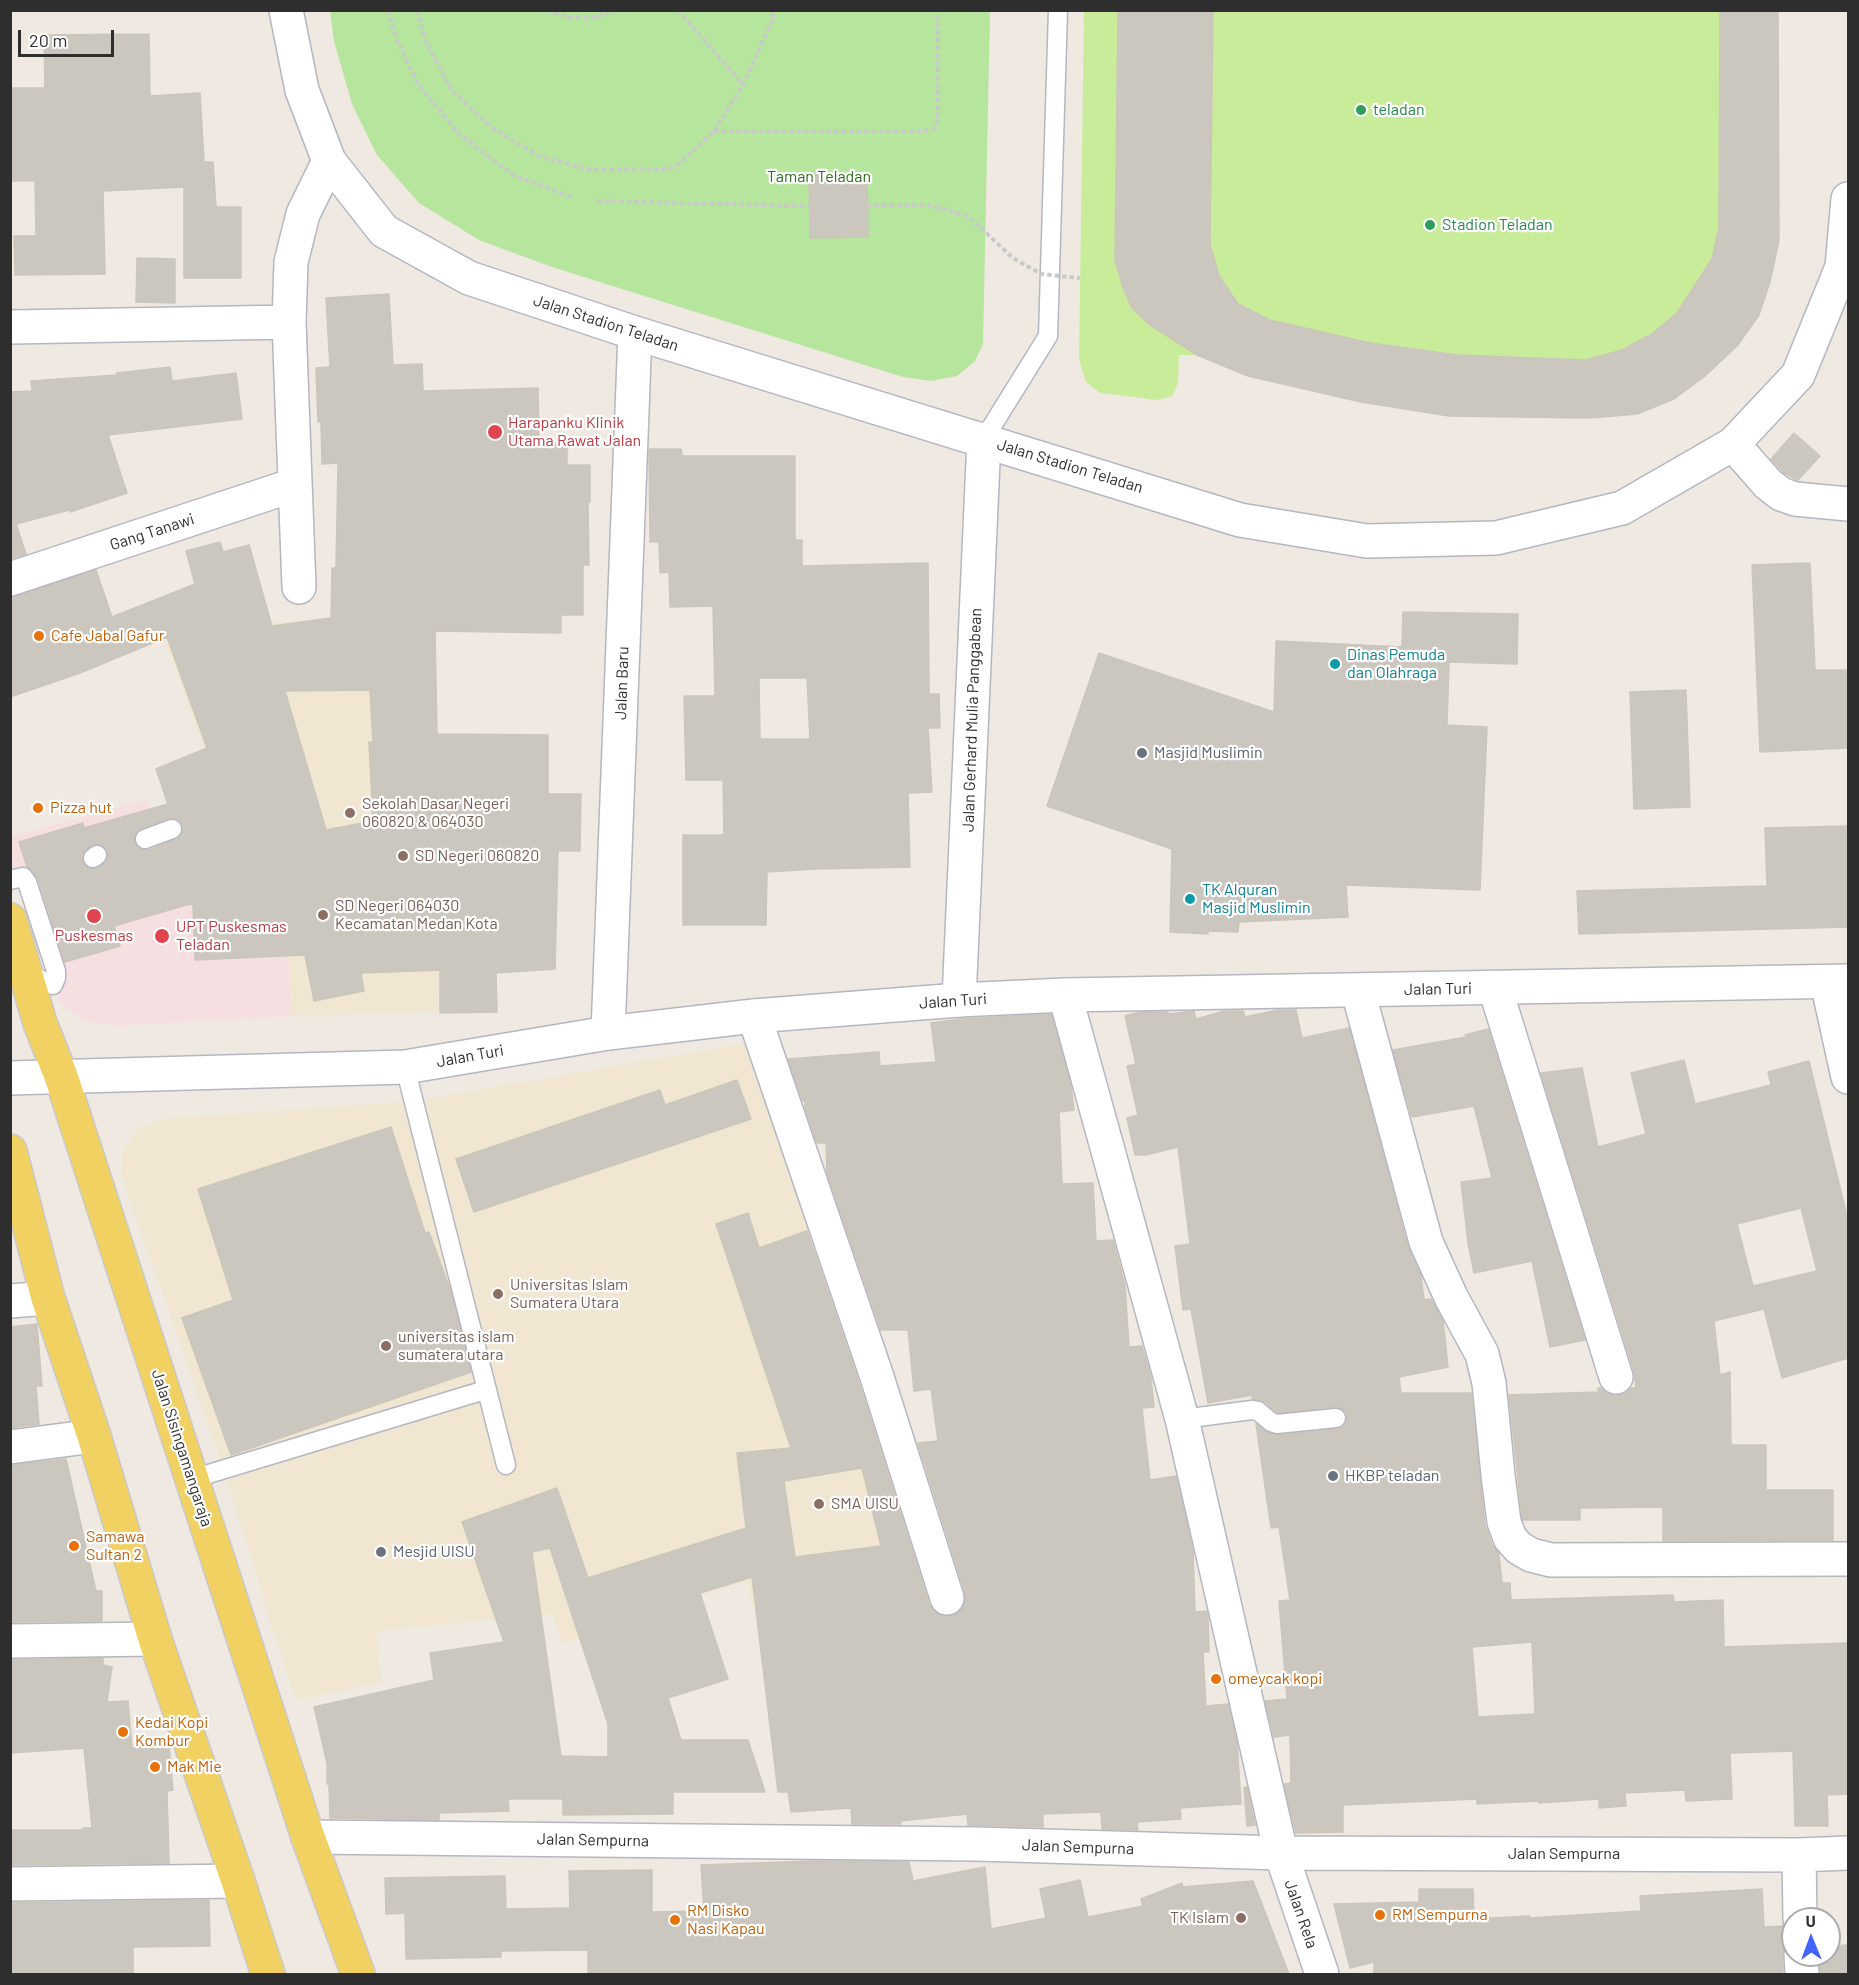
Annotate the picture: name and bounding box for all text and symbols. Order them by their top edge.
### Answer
scale bar [21,18,117,56]
text: 20 m [29,29,67,51]
place label: teladan [1373,100,1425,120]
marker: teladan [1354,103,1368,117]
park label: Taman Teladan [767,167,871,187]
place label: Stadion Teladan [1442,215,1553,235]
marker: Stadion Teladan [1423,218,1437,232]
street label: Jalan Stadion Teladan [531,290,681,356]
place label: Harapanku Klinik Utama Rawat Jalan [508,413,641,451]
marker: Harapanku Klinik Utama Rawat Jalan [486,423,504,441]
street label: Jalan Stadion Teladan [995,435,1145,497]
street label: Gang Tanawi [107,509,197,555]
street label: Jalan Gerhard Mulia Panggabean [958,608,986,832]
place label: Cafe Jabal Gafur [51,626,164,646]
marker: Cafe Jabal Gafur [32,629,46,643]
place label: Dinas Pemuda dan Olahraga [1347,645,1445,683]
street label: Jalan Baru [611,646,633,720]
marker: Dinas Pemuda dan Olahraga [1328,657,1342,671]
place label: Masjid Muslimin [1154,743,1263,763]
marker: Masjid Muslimin [1135,746,1149,760]
place label: Sekolah Dasar Negeri 060820 & 064030 [362,794,509,832]
place label: Pizza hut [50,798,112,818]
marker: Pizza hut [31,801,45,815]
marker: Sekolah Dasar Negeri 060820 & 064030 [343,806,357,820]
place label: SD Negeri 060820 [415,846,539,866]
marker: SD Negeri 060820 [396,849,410,863]
place label: TK Alquran Masjid Muslimin [1202,880,1311,918]
marker: TK Alquran Masjid Muslimin [1183,892,1197,906]
place label: SD Negeri 064030 Kecamatan Medan Kota [335,896,498,934]
marker: Puskesmas [85,907,103,925]
marker: SD Negeri 064030 Kecamatan Medan Kota [316,908,330,922]
place label: UPT Puskesmas Teladan [176,917,287,955]
place label: Puskesmas [55,926,133,946]
marker: UPT Puskesmas Teladan [153,927,171,945]
street label: Jalan Turi [1404,979,1472,999]
street label: Jalan Turi [918,989,988,1013]
street label: Jalan Turi [435,1041,505,1071]
place label: Universitas Islam Sumatera Utara [510,1275,628,1313]
marker: Universitas Islam Sumatera Utara [491,1287,505,1301]
place label: universitas islam sumatera utara [398,1327,514,1365]
marker: universitas islam sumatera utara [379,1339,393,1353]
street label: Jalan Sisingamangaraja [147,1367,217,1529]
place label: HKBP teladan [1345,1466,1439,1486]
marker: HKBP teladan [1326,1469,1340,1483]
place label: SMA UISU [831,1494,899,1514]
marker: SMA UISU [812,1497,826,1511]
place label: Samawa Sultan 2 [86,1527,144,1565]
marker: Samawa Sultan 2 [67,1539,81,1553]
place label: Mesjid UISU [393,1542,475,1562]
marker: Mesjid UISU [374,1545,388,1559]
place label: omeycak kopi [1228,1669,1322,1689]
marker: omeycak kopi [1209,1672,1223,1686]
place label: Kedai Kopi Kombur [135,1713,208,1751]
marker: Kedai Kopi Kombur [116,1725,130,1739]
place label: Mak Mie [167,1757,222,1777]
marker: Mak Mie [148,1760,162,1774]
street label: Jalan Sempurna [537,1829,649,1851]
street label: Jalan Sempurna [1022,1835,1134,1859]
street label: Jalan Sempurna [1508,1844,1620,1864]
street label: Jalan Rela [1280,1877,1322,1951]
place label: RM Disko Nasi Kapau [687,1901,765,1939]
place label: RM Sempurna [1392,1905,1488,1925]
north arrow [1781,1907,1841,1967]
place label: TK Islam [1170,1908,1229,1928]
marker: RM Sempurna [1373,1908,1387,1922]
marker: TK Islam [1234,1911,1248,1925]
text: U [1806,1911,1816,1930]
marker: RM Disko Nasi Kapau [668,1913,682,1927]

